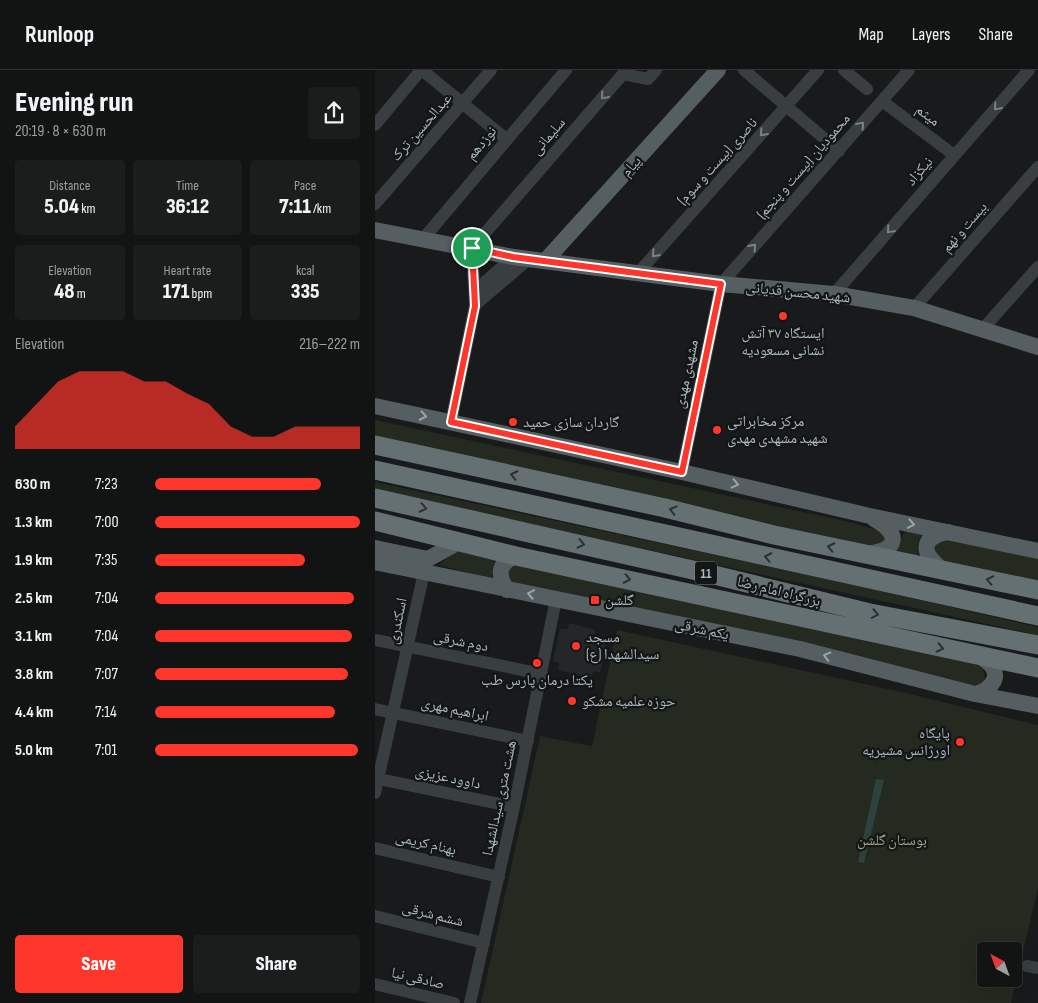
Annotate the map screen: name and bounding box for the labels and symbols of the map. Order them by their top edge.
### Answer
street label: عبدالحسین ترک [387,89,456,165]
one-way arrow [601,91,610,100]
street label: میثم [912,100,944,131]
one-way arrow [993,101,1002,110]
street label: محمودیان (بیست و پنجم) [752,109,855,223]
street label: ناصری (بیست و سوم) [673,113,762,209]
street label: سلیمانی [527,114,570,159]
street label: نوزدهم [462,122,501,164]
one-way arrow [855,122,864,131]
one-way arrow [760,127,769,136]
street label: پیام [617,152,646,181]
street label: نیکزاد [902,153,937,190]
street label: بیست و نهم [937,198,992,257]
one-way arrow [887,224,896,233]
pin [451,227,493,269]
one-way arrow [748,244,757,253]
one-way arrow [652,249,661,258]
street label: شهید محسن قدیانی [745,278,851,307]
marker: ایستگاه ۳۷ آتش نشانی مسعودیه [777,310,789,322]
place label: ایستگاه ۳۷ آتش نشانی مسعودیه [741,324,825,360]
street label: مشهدی مهدی [670,338,703,410]
one-way arrow [418,411,427,421]
place label: مرکز مخابراتی شهید مشهدی مهدی [727,412,828,448]
place label: گاردان سازی حمید [523,413,619,432]
marker: گاردان سازی حمید [507,416,519,428]
marker: مرکز مخابراتی شهید مشهدی مهدی [711,424,723,436]
one-way arrow [510,470,519,481]
one-way arrow [731,478,740,489]
one-way arrow [418,502,427,513]
one-way arrow [668,505,677,516]
one-way arrow [906,519,915,529]
one-way arrow [577,538,586,549]
one-way arrow [827,542,836,553]
one-way arrow [764,552,772,563]
road number: 11 [695,562,717,584]
street label: بزرگراه امام رضا [735,572,823,611]
one-way arrow [623,574,632,584]
one-way arrow [986,575,995,586]
one-way arrow [527,590,536,600]
place label: گلشن [605,591,634,610]
marker: گلشن [589,594,601,606]
street label: اسکندری [383,596,412,646]
one-way arrow [871,609,880,619]
street label: یکم شرقی [673,614,731,645]
street label: دوم شرقی [432,627,490,656]
place label: مسجد سیدالشهدا (ع) [586,628,660,664]
marker: مسجد سیدالشهدا (ع) [570,640,582,652]
one-way arrow [935,642,944,653]
one-way arrow [824,652,832,662]
marker: یکتا درمان پارس طب [531,657,543,669]
place label: یکتا درمان پارس طب [481,671,593,690]
place label: حوزه علمیه مشکو [582,692,676,711]
street label: ابراهیم مهری [419,693,490,726]
marker: حوزه علمیه مشکو [566,695,578,707]
place label: پایگاه اورژانس مشیریه [862,724,950,760]
marker: پایگاه اورژانس مشیریه [954,736,966,748]
street label: هشت متری سیدالشهدا [478,739,521,858]
street label: داوود عزیزی [413,761,482,794]
street label: بهنام کریمی [394,827,458,860]
park label: بوستان گلشن [857,831,927,850]
street label: ششم شرقی [400,898,466,931]
north arrow [977,942,1023,988]
street label: صادقی نیا [389,963,446,994]

